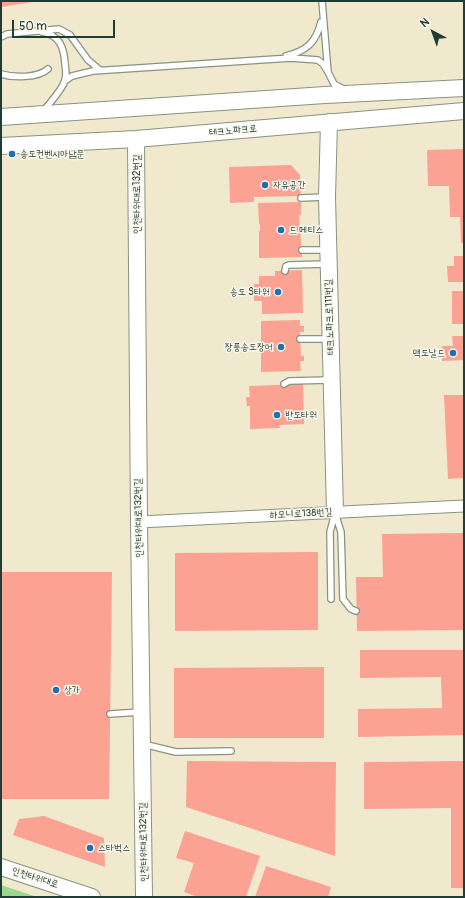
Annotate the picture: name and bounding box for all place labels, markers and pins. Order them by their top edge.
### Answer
place label: 송도컨벤시아남문 [20,148,84,160]
marker: 송도컨벤시아남문 [7,149,17,159]
place label: 자유공간 [273,179,305,191]
marker: 자유공간 [260,180,270,190]
place label: 드 메티스 [289,224,323,236]
marker: 드 메티스 [276,225,286,235]
place label: 송도 S타워 [230,286,270,298]
marker: 송도 S타워 [273,287,283,297]
place label: 장풍송도장어 [225,341,273,353]
marker: 장풍송도장어 [276,342,286,352]
place label: 맥도날드 [413,347,445,359]
marker: 맥도날드 [448,348,458,358]
place label: 반도타워 [285,409,317,421]
marker: 반도타워 [272,410,282,420]
place label: 상가 [64,684,80,696]
marker: 상가 [51,685,61,695]
place label: 스타벅스 [98,842,130,854]
marker: 스타벅스 [85,843,95,853]

